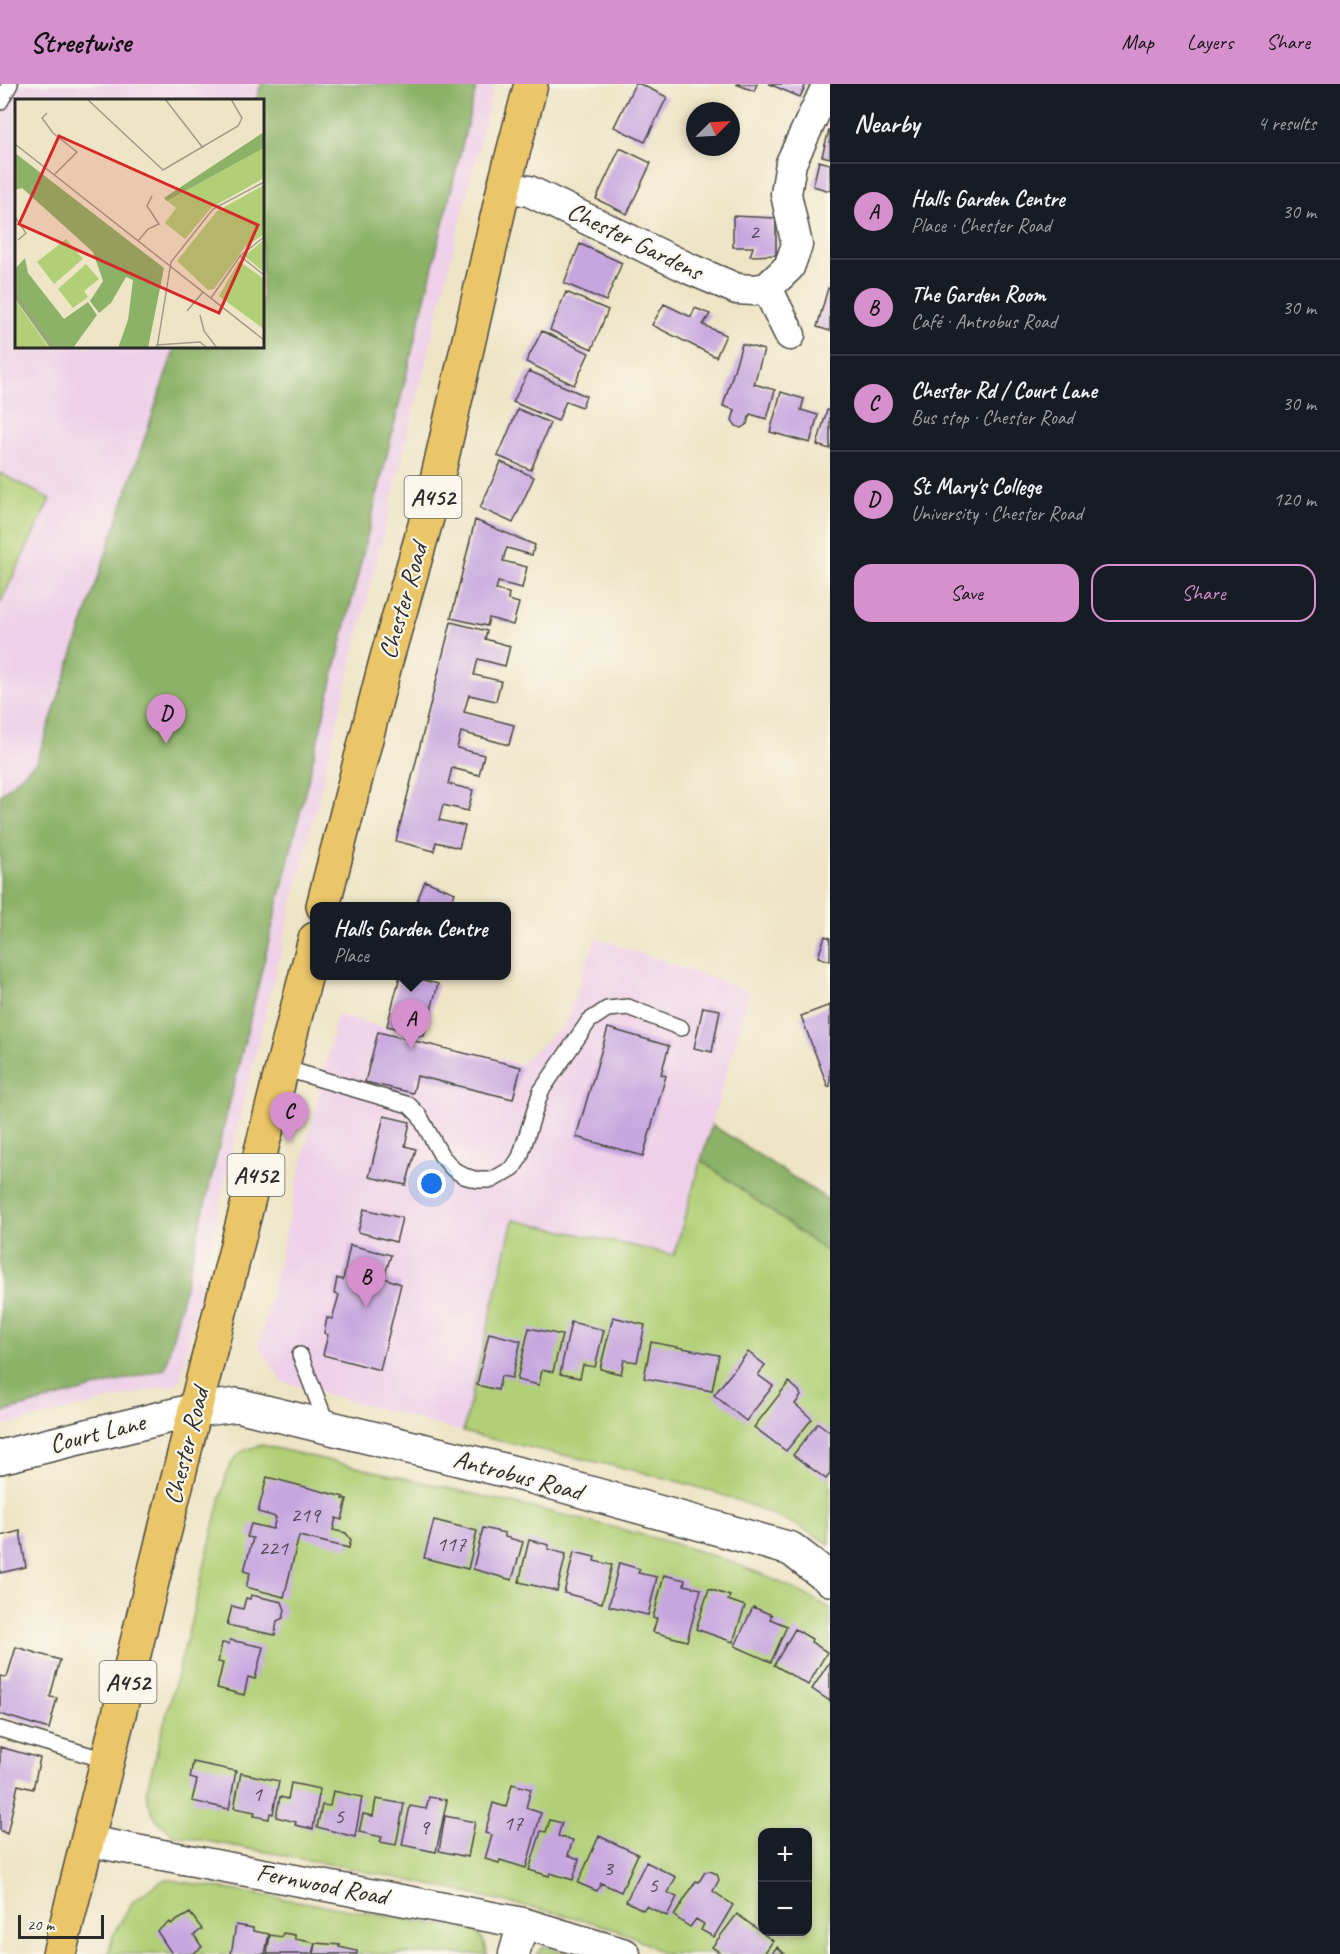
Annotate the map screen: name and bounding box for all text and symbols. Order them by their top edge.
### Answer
text: Streetwise [30,25,131,60]
text: Map [1121,29,1154,55]
text: Layers [1187,29,1233,55]
text: Share [1266,29,1310,55]
inset map [15,99,264,348]
north arrow [686,102,740,156]
text: Nearby [854,107,919,140]
text: 4 results [1257,111,1316,136]
text: Halls Garden Centre [911,185,1065,213]
street label: Chester Gardens [562,194,710,289]
text: A [868,199,879,224]
text: 30 m [1282,199,1316,224]
text: Place · Chester Road [911,213,1051,238]
house number: 2 [749,218,761,246]
text: The Garden Room [911,281,1045,309]
text: B [868,295,879,320]
text: 30 m [1282,295,1316,320]
text: Café · Antrobus Road [911,309,1057,334]
text: Chester Rd / Court Lane [911,377,1096,405]
text: C [869,391,878,416]
text: 30 m [1282,391,1316,416]
text: Bus stop · Chester Road [911,405,1073,430]
text: St Mary's College [911,473,1041,501]
road number: A452 [404,476,462,518]
text: D [868,487,879,512]
text: 120 m [1273,487,1316,512]
text: University · Chester Road [911,501,1083,526]
street label: Chester Road [371,536,436,663]
button: Save [854,564,1079,622]
button: Share [1091,564,1316,622]
pin: D [146,694,186,744]
popup [310,902,511,980]
text: Halls Garden Centre [334,915,487,943]
text: Place [334,943,369,968]
pin: A [392,1000,430,1049]
pin: C [270,1092,308,1142]
road number: A452 [228,1154,284,1196]
your location [417,1169,446,1198]
pin: B [346,1258,386,1307]
street label: Chester Road [156,1381,217,1508]
street label: Court Lane [46,1405,151,1461]
street label: Antrobus Road [450,1442,590,1509]
house number: 219 [290,1501,322,1529]
house number: 117 [436,1530,467,1558]
house number: 221 [258,1534,289,1562]
road number: A452 [100,1661,156,1703]
house number: 1 [252,1780,263,1808]
house number: 5 [334,1802,345,1830]
house number: 17 [503,1809,524,1837]
house number: 9 [419,1813,431,1841]
map controls [758,1828,812,1936]
button: + [758,1828,812,1882]
house number: 3 [603,1854,615,1882]
street label: Fernwood Road [254,1855,394,1914]
house number: 5 [648,1871,659,1899]
button: − [758,1882,812,1936]
scale bar [18,1912,104,1940]
text: 20 m [27,1915,54,1935]

